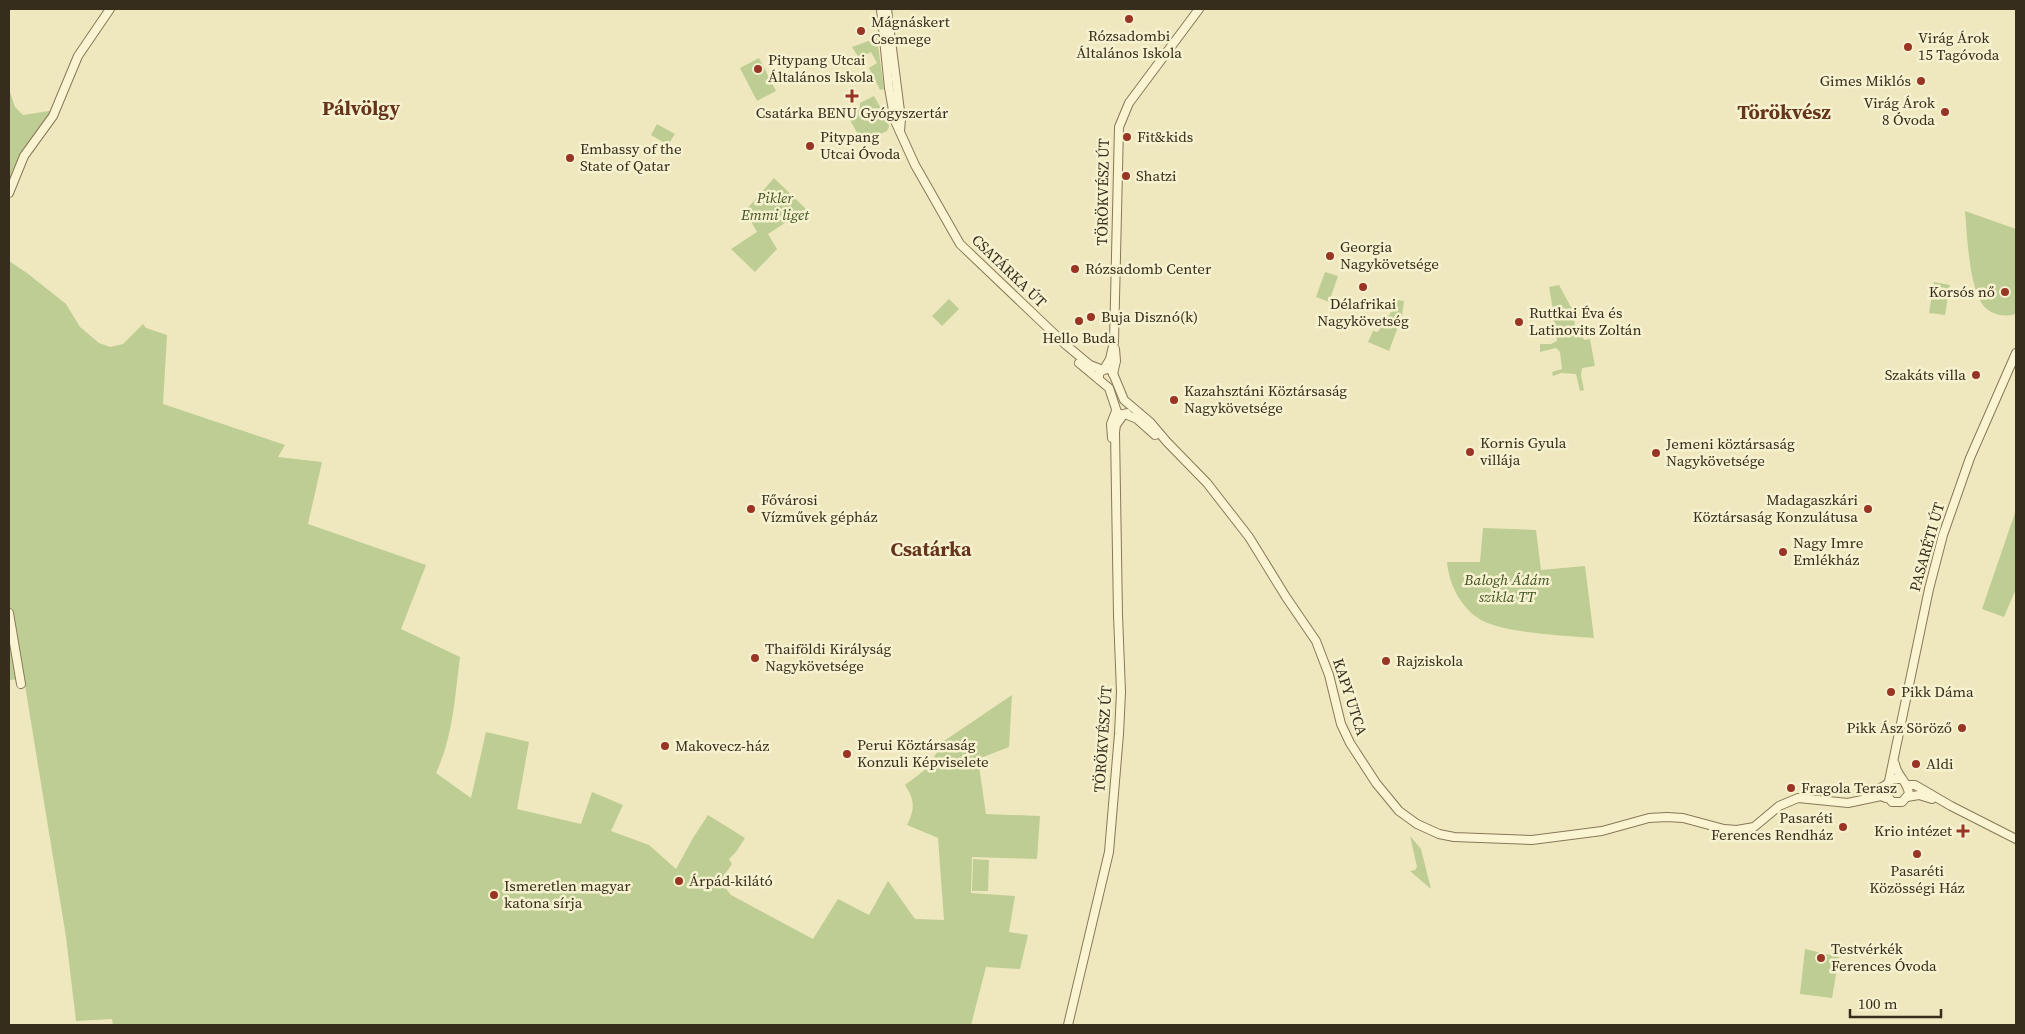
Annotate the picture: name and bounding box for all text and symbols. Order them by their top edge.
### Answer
place label: Mágnáskert Csemege [871,11,950,49]
marker: Rózsadombi Általános Iskola [1123,13,1135,25]
marker: Mágnáskert Csemege [855,25,867,37]
place label: Rózsadombi Általános Iskola [1076,25,1182,63]
place label: Virág Árok 15 Tagóvoda [1918,27,2000,65]
marker: Virág Árok 15 Tagóvoda [1902,41,1914,53]
place label: Pitypang Utcai Általános Iskola [768,49,874,87]
marker: Pitypang Utcai Általános Iskola [752,63,764,75]
place label: Gimes Miklós [1820,70,1911,91]
marker: Gimes Miklós [1915,75,1927,87]
marker: Csatárka BENU Gyógyszertár [846,90,858,102]
place label: Virág Árok 8 Óvoda [1863,92,1936,130]
district label: Pálvölgy [322,94,400,122]
district label: Törökvész [1737,98,1831,126]
place label: Csatárka BENU Gyógyszertár [756,102,949,123]
marker: Virág Árok 8 Óvoda [1939,106,1951,118]
place label: Pitypang Utcai Óvoda [820,126,901,164]
place label: Fit&kids [1137,126,1193,147]
marker: Fit&kids [1121,131,1133,143]
place label: Embassy of the State of Qatar [580,138,682,176]
street label: TÖRÖKVÉSZ ÚT [1091,138,1114,246]
marker: Pitypang Utcai Óvoda [804,140,816,152]
marker: Embassy of the State of Qatar [564,152,576,164]
place label: Shatzi [1136,165,1176,186]
marker: Shatzi [1120,170,1132,182]
park label: Pikler Emmi liget [740,187,810,225]
street label: CSATÁRKA ÚT [967,229,1051,312]
place label: Georgia Nagykövetsége [1340,236,1439,274]
marker: Georgia Nagykövetsége [1324,250,1336,262]
place label: Rózsadomb Center [1085,258,1212,279]
marker: Rózsadomb Center [1069,263,1081,275]
marker: Délafrikai Nagykövetség [1357,281,1369,293]
place label: Korsós nő [1929,281,1995,302]
marker: Korsós nő [1999,286,2011,298]
place label: Délafrikai Nagykövetség [1317,293,1409,331]
place label: Ruttkai Éva és Latinovits Zoltán [1529,302,1642,340]
place label: Buja Disznó(k) [1101,306,1198,327]
marker: Buja Disznó(k) [1085,311,1097,323]
marker: Hello Buda [1073,315,1085,327]
marker: Ruttkai Éva és Latinovits Zoltán [1513,316,1525,328]
place label: Hello Buda [1042,327,1116,348]
place label: Szakáts villa [1885,364,1966,385]
marker: Szakáts villa [1970,369,1982,381]
place label: Kazahsztáni Köztársaság Nagykövetsége [1184,380,1347,418]
marker: Kazahsztáni Köztársaság Nagykövetsége [1168,394,1180,406]
place label: Kornis Gyula villája [1480,432,1567,470]
place label: Jemeni köztársaság Nagykövetsége [1665,433,1795,471]
marker: Kornis Gyula villája [1464,446,1476,458]
marker: Jemeni köztársaság Nagykövetsége [1650,447,1662,459]
place label: Fővárosi Vízművek gépház [761,489,878,527]
place label: Madagaszkári Köztársaság Konzulátusa [1693,489,1858,527]
street label: PASARÉTI ÚT [1904,500,1949,594]
marker: Fővárosi Vízművek gépház [745,503,757,515]
marker: Madagaszkári Köztársaság Konzulátusa [1862,503,1874,515]
place label: Nagy Imre Emlékház [1793,532,1864,570]
district label: Csatárka [890,535,972,563]
marker: Nagy Imre Emlékház [1777,546,1789,558]
park label: Balogh Ádám szikla TT [1463,569,1551,607]
place label: Thaiföldi Királyság Nagykövetsége [765,638,891,676]
place label: Rajziskola [1396,650,1464,671]
marker: Thaiföldi Királyság Nagykövetsége [749,652,761,664]
street label: KAPY UTCA [1328,655,1373,738]
marker: Rajziskola [1380,655,1392,667]
place label: Pikk Dáma [1901,681,1974,702]
street label: TÖRÖKVÉSZ ÚT [1088,685,1117,793]
marker: Pikk Dáma [1885,686,1897,698]
place label: Pikk Ász Söröző [1846,717,1952,738]
marker: Pikk Ász Söröző [1956,722,1968,734]
place label: Perui Köztársaság Konzuli Képviselete [857,734,989,772]
place label: Makovecz-ház [675,735,769,756]
marker: Makovecz-ház [659,740,671,752]
marker: Perui Köztársaság Konzuli Képviselete [841,748,853,760]
place label: Aldi [1926,753,1953,774]
marker: Aldi [1910,758,1922,770]
place label: Fragola Terasz [1801,777,1897,798]
marker: Fragola Terasz [1785,782,1797,794]
place label: Pasaréti Ferences Rendház [1711,807,1833,845]
place label: Krio intézet [1874,820,1952,841]
marker: Pasaréti Ferences Rendház [1837,821,1849,833]
marker: Krio intézet [1956,824,1970,838]
marker: Pasaréti Közösségi Ház [1911,848,1923,860]
place label: Pasaréti Közösségi Ház [1869,860,1965,898]
place label: Árpád-kilátó [689,870,773,891]
place label: Ismeretlen magyar katona sírja [504,875,631,913]
marker: Árpád-kilátó [673,875,685,887]
marker: Ismeretlen magyar katona sírja [488,889,500,901]
place label: Testvérkék Ferences Óvoda [1831,938,1937,976]
marker: Testvérkék Ferences Óvoda [1815,952,1827,964]
scale bar [1850,986,1941,1018]
text: 100 m [1858,993,1898,1014]

